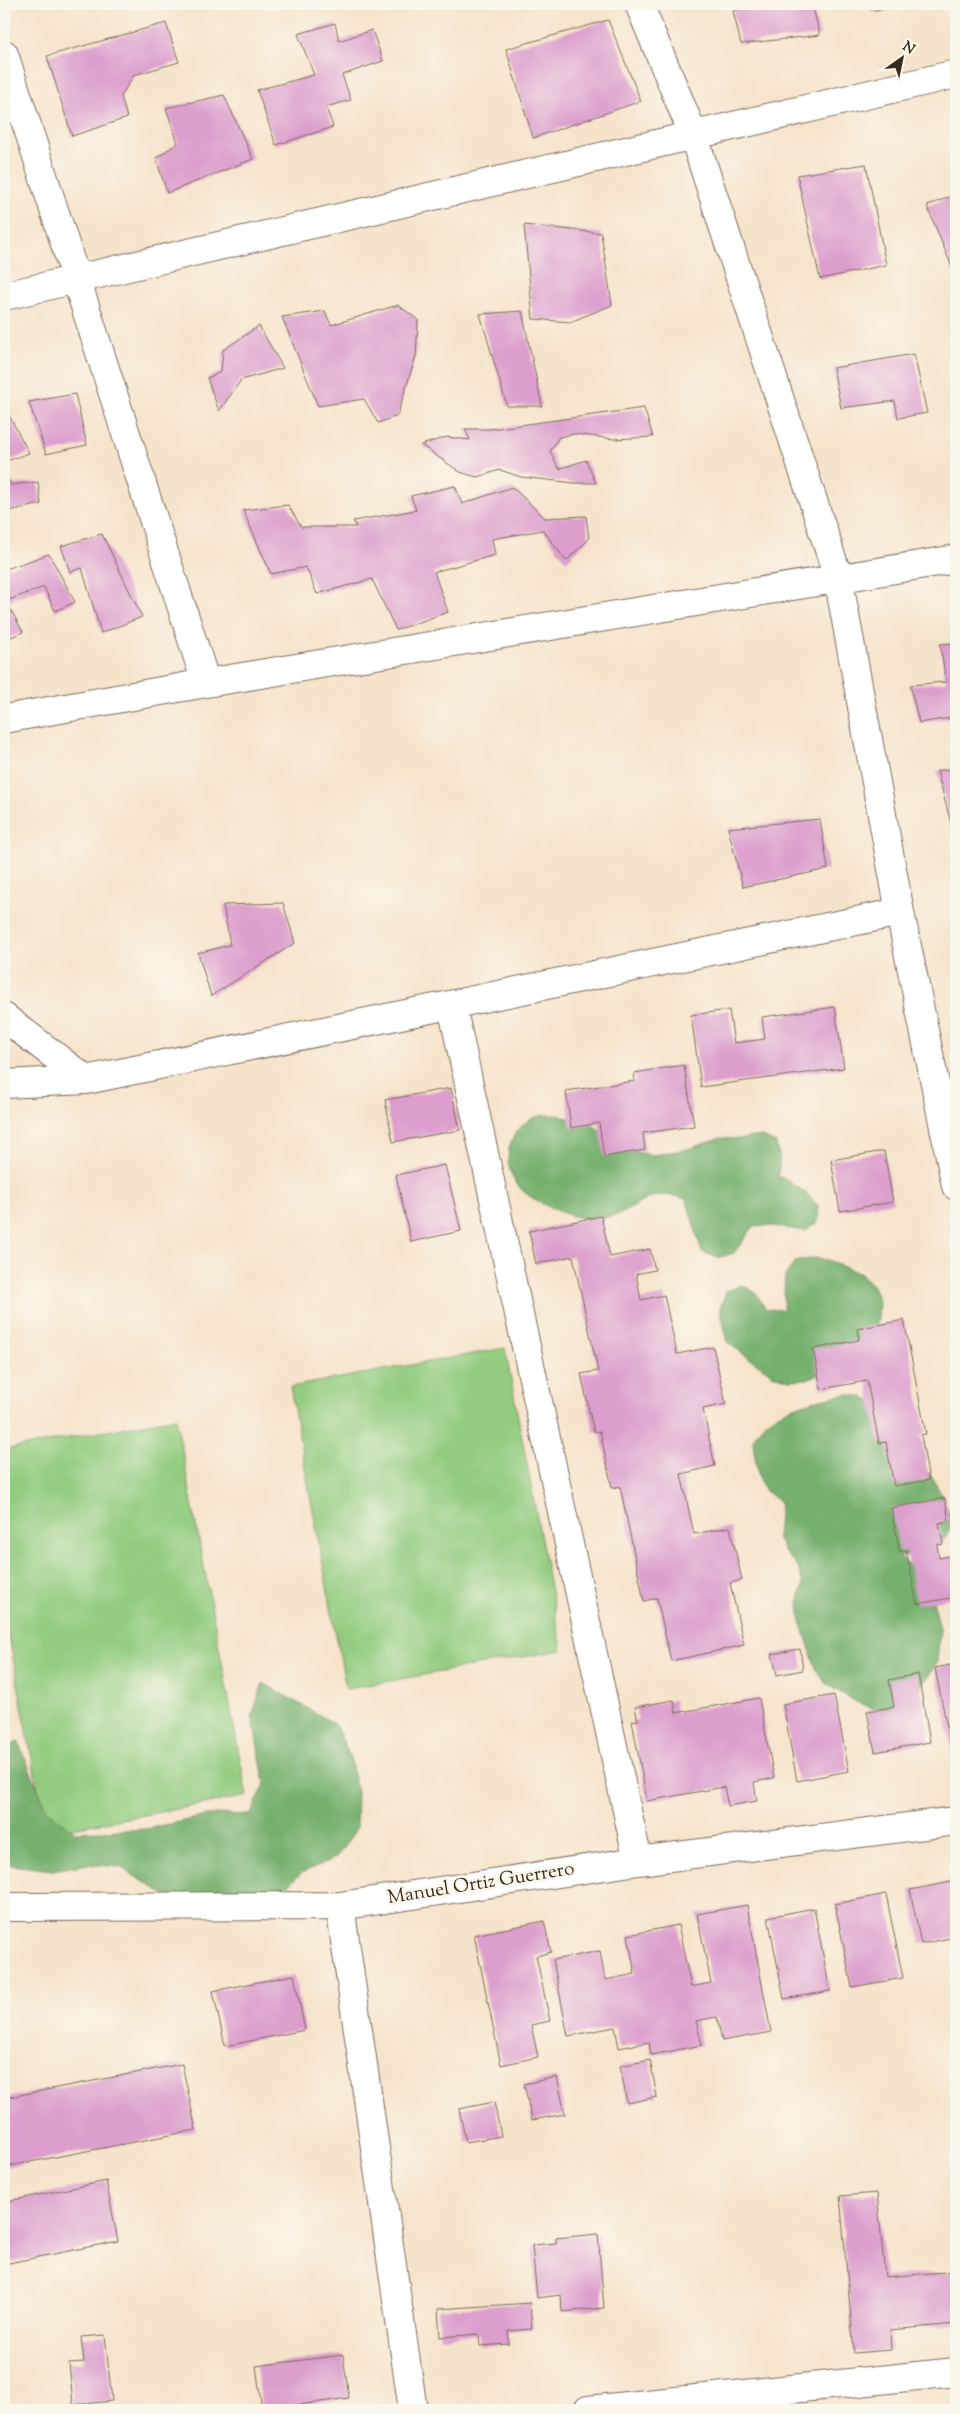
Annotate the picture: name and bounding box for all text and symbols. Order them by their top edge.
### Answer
north arrow [878,32,928,82]
text: N [898,37,918,60]
street label: Manuel Ortiz Guerrero [386,1856,576,1912]

